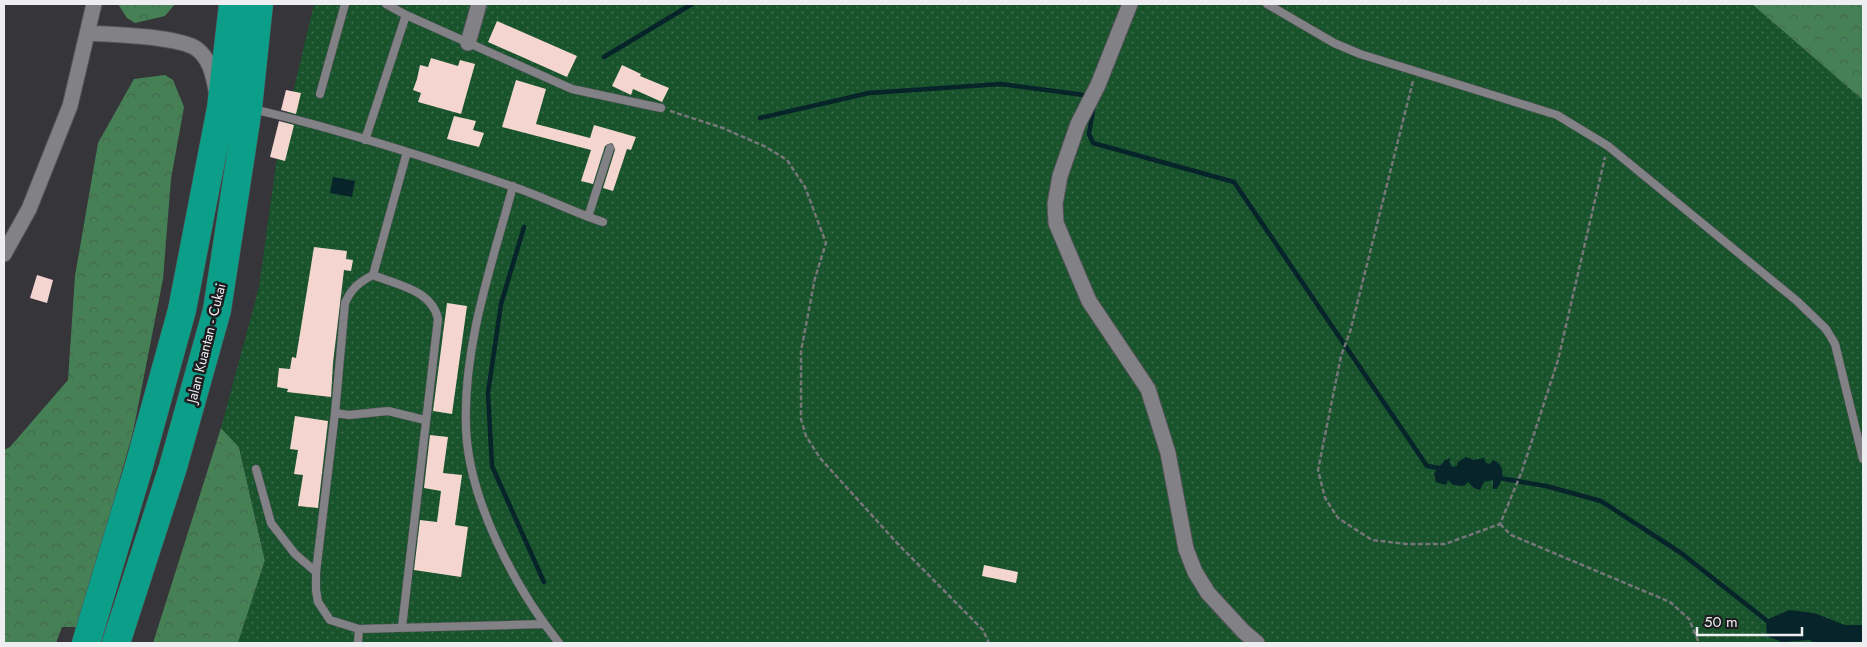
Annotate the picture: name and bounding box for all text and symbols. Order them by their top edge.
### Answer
street label: Jalan Kuantan - Cukai [181,281,231,407]
scale bar [1697,604,1802,636]
text: 50 m [1704,611,1738,633]

